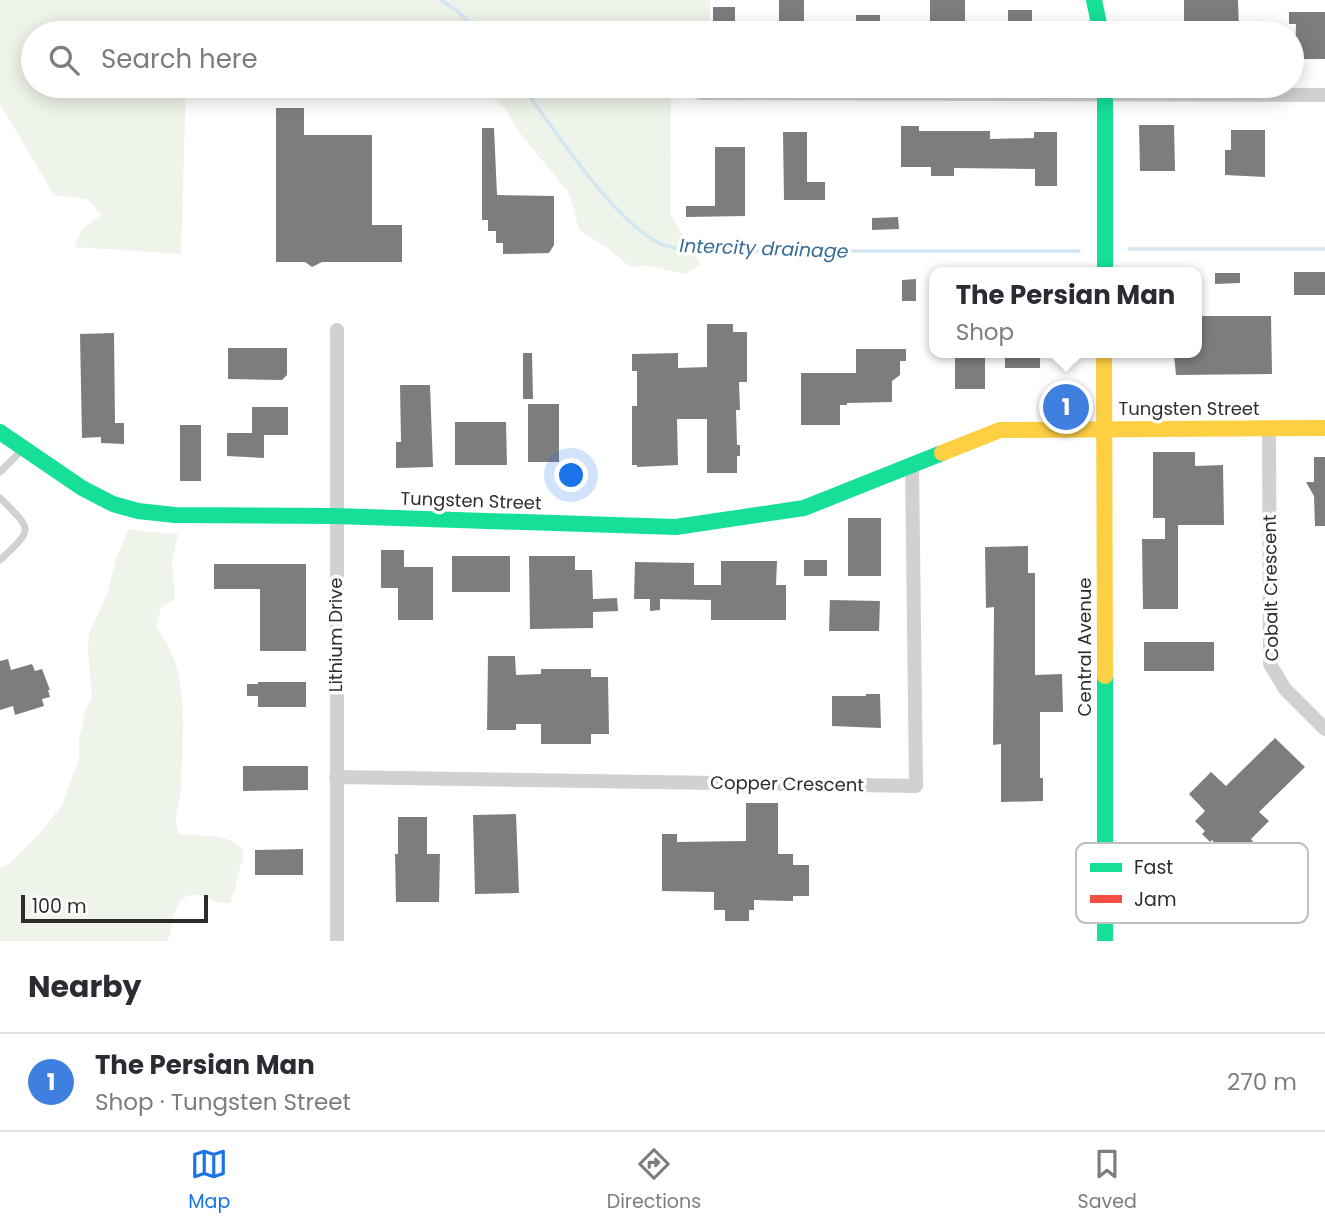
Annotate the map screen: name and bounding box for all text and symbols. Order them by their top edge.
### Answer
search box [21,21,1304,98]
icon: search [45,41,83,79]
text: Search here [101,41,258,77]
water label: Intercity drainage [679,232,849,265]
popup [929,267,1202,358]
text: The Persian Man [956,277,1175,313]
text: Shop [956,316,1014,348]
pin: 1 [1043,381,1089,433]
street label: Tungsten Street [1118,396,1260,421]
your location [554,458,588,492]
street label: Tungsten Street [400,486,542,515]
street label: Cobalt Crescent [1257,514,1284,662]
street label: Lithium Drive [323,578,348,692]
street label: Central Avenue [1072,578,1097,716]
street label: Copper Crescent [710,770,864,797]
legend [1076,843,1308,923]
text: Fast [1134,854,1173,881]
text: Jam [1134,886,1176,913]
scale bar [21,892,208,924]
text: 100 m [32,893,87,920]
text: Nearby [28,965,142,1008]
text: The Persian Man [95,1047,315,1083]
text: 1 [47,1066,55,1098]
text: 270 m [1227,1066,1297,1098]
text: Shop · Tungsten Street [95,1086,351,1118]
tab: Map [188,1145,230,1216]
tab: Directions [607,1145,701,1216]
tab: Saved [1078,1145,1137,1216]

